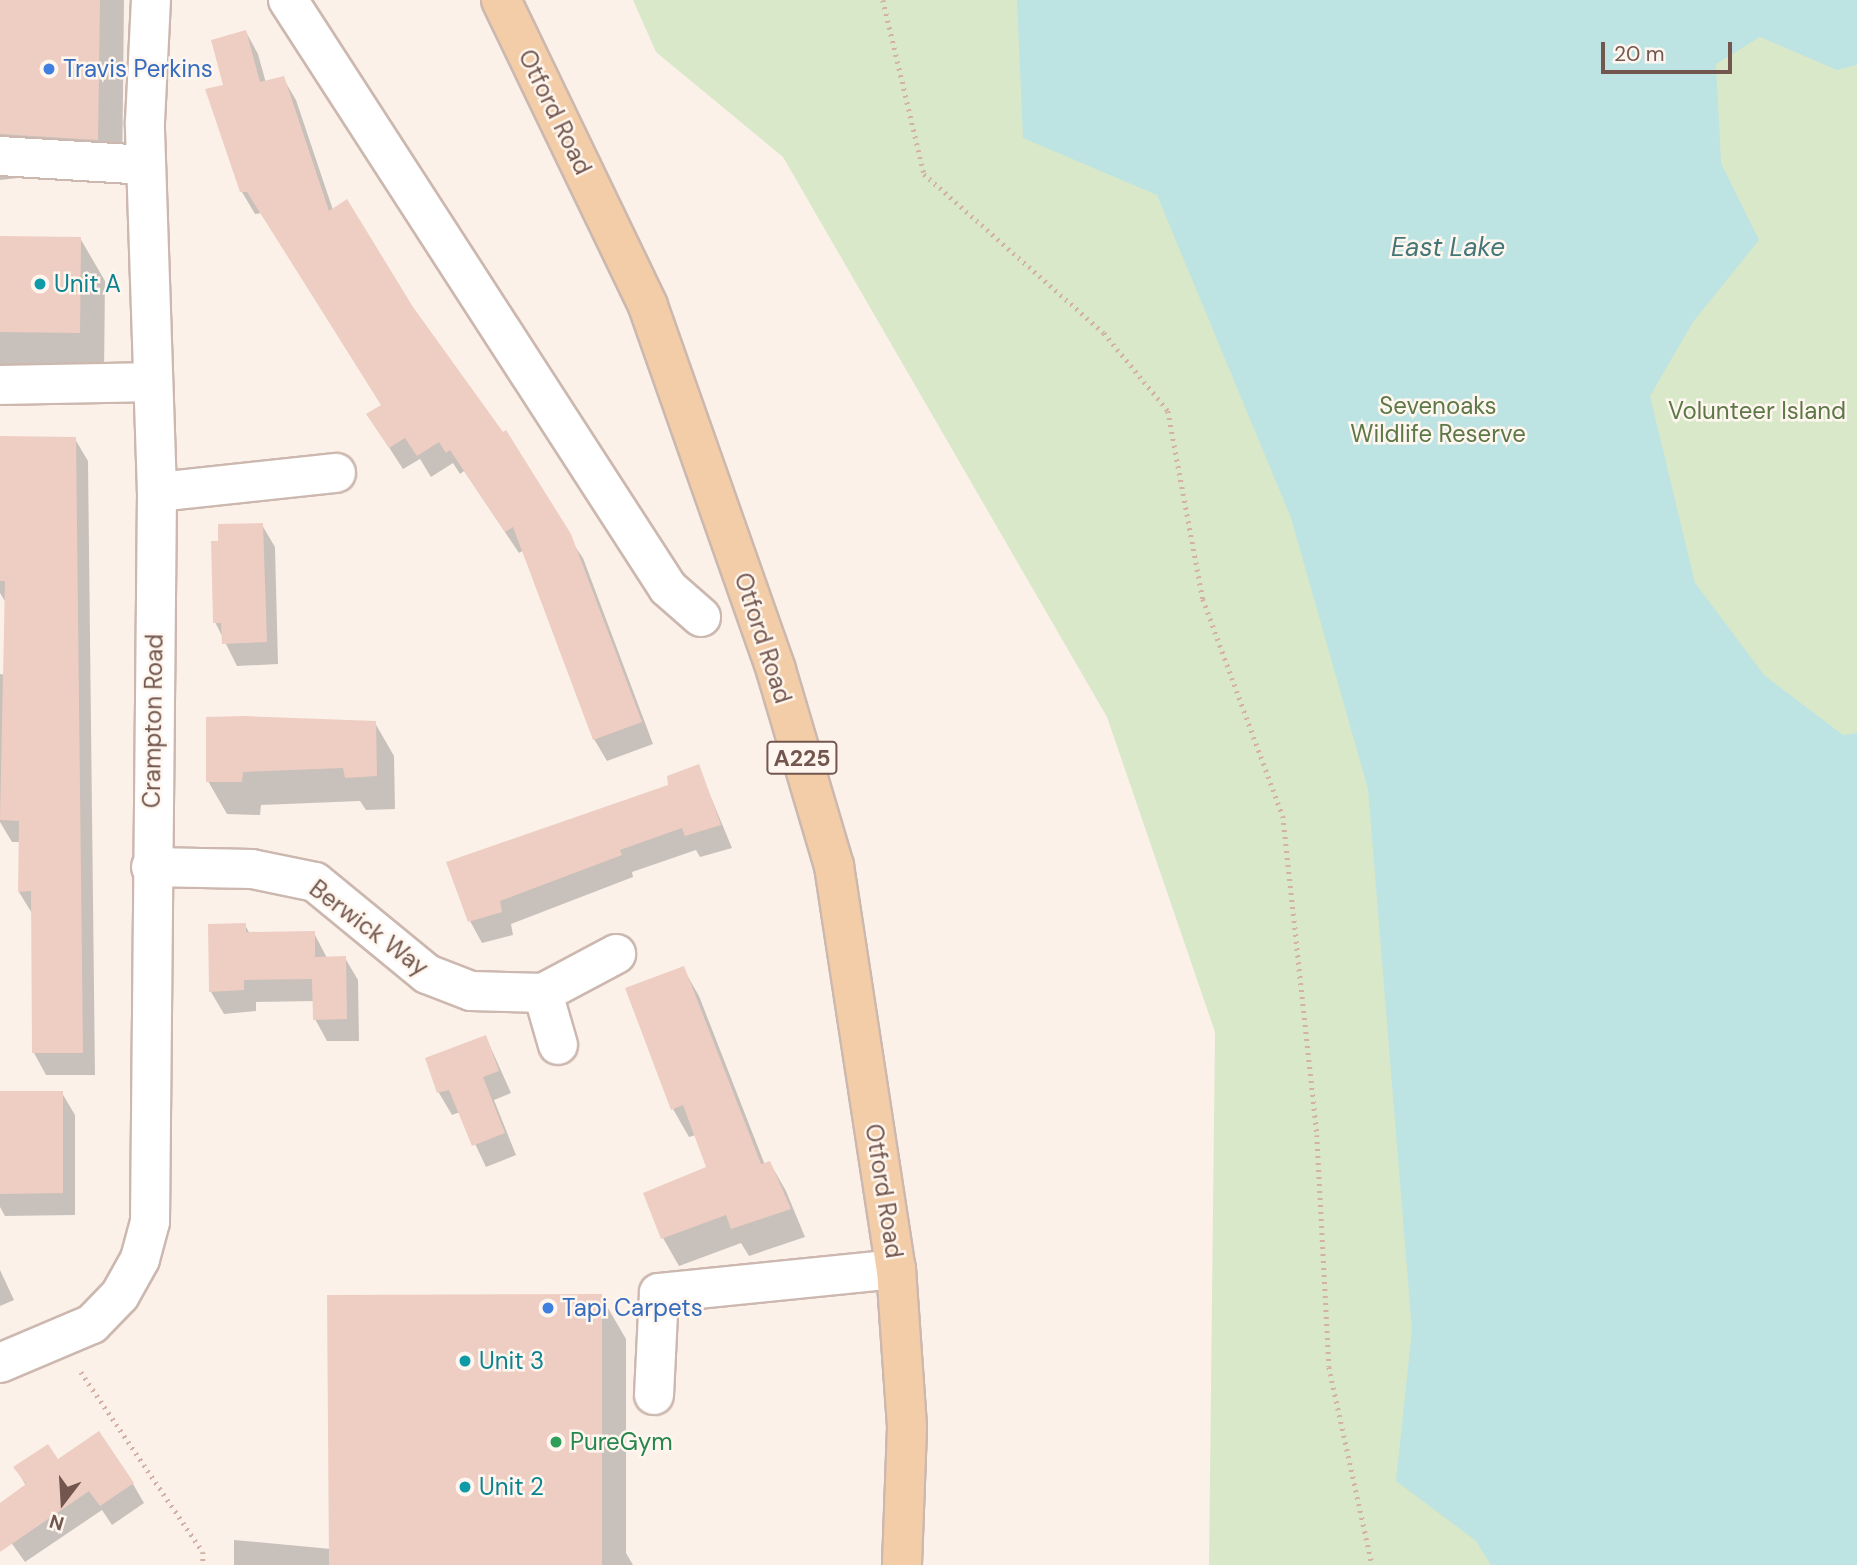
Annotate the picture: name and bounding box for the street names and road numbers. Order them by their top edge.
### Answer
street label: Otford Road [512,45,598,179]
street label: Otford Road [728,569,798,707]
street label: Crampton Road [137,634,169,808]
road number: A225 [765,738,839,778]
street label: Berwick Way [304,874,434,982]
street label: Otford Road [859,1122,909,1260]

